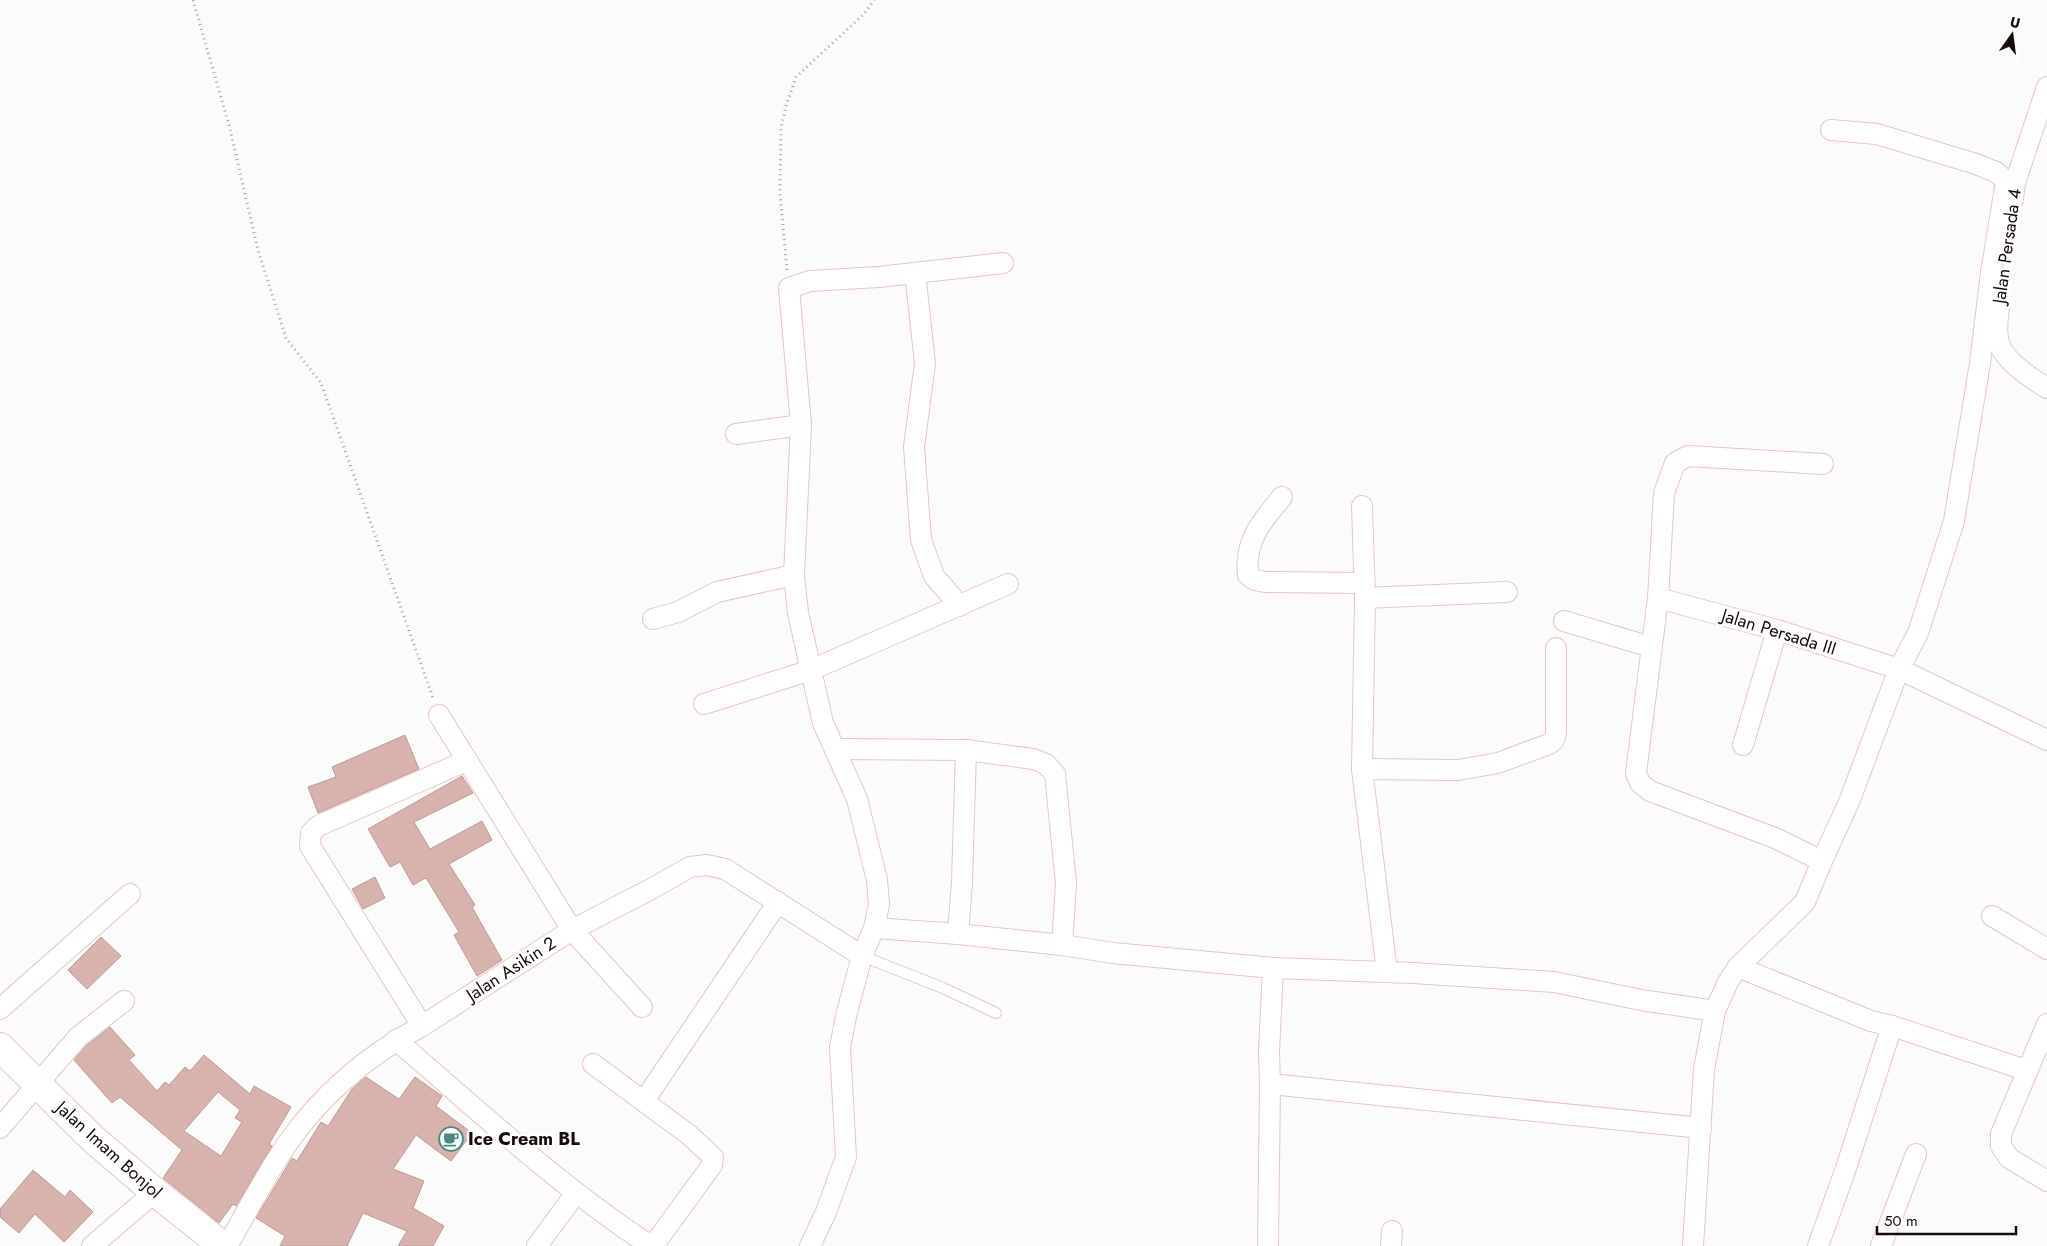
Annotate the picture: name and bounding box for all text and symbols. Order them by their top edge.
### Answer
north arrow [1987,10,2037,60]
text: U [2008,11,2022,33]
street label: Jalan Persada 4 [1986,187,2028,307]
street label: Jalan Persada III [1716,602,1840,662]
street label: Jalan Asikin 2 [459,930,561,1009]
street label: Jalan Imam Bonjol [49,1094,168,1205]
cafe icon: Ice Cream BL [438,1126,464,1152]
place label: Ice Cream BL [468,1126,580,1152]
scale bar [1877,1204,2016,1236]
text: 50 m [1884,1210,1918,1232]

